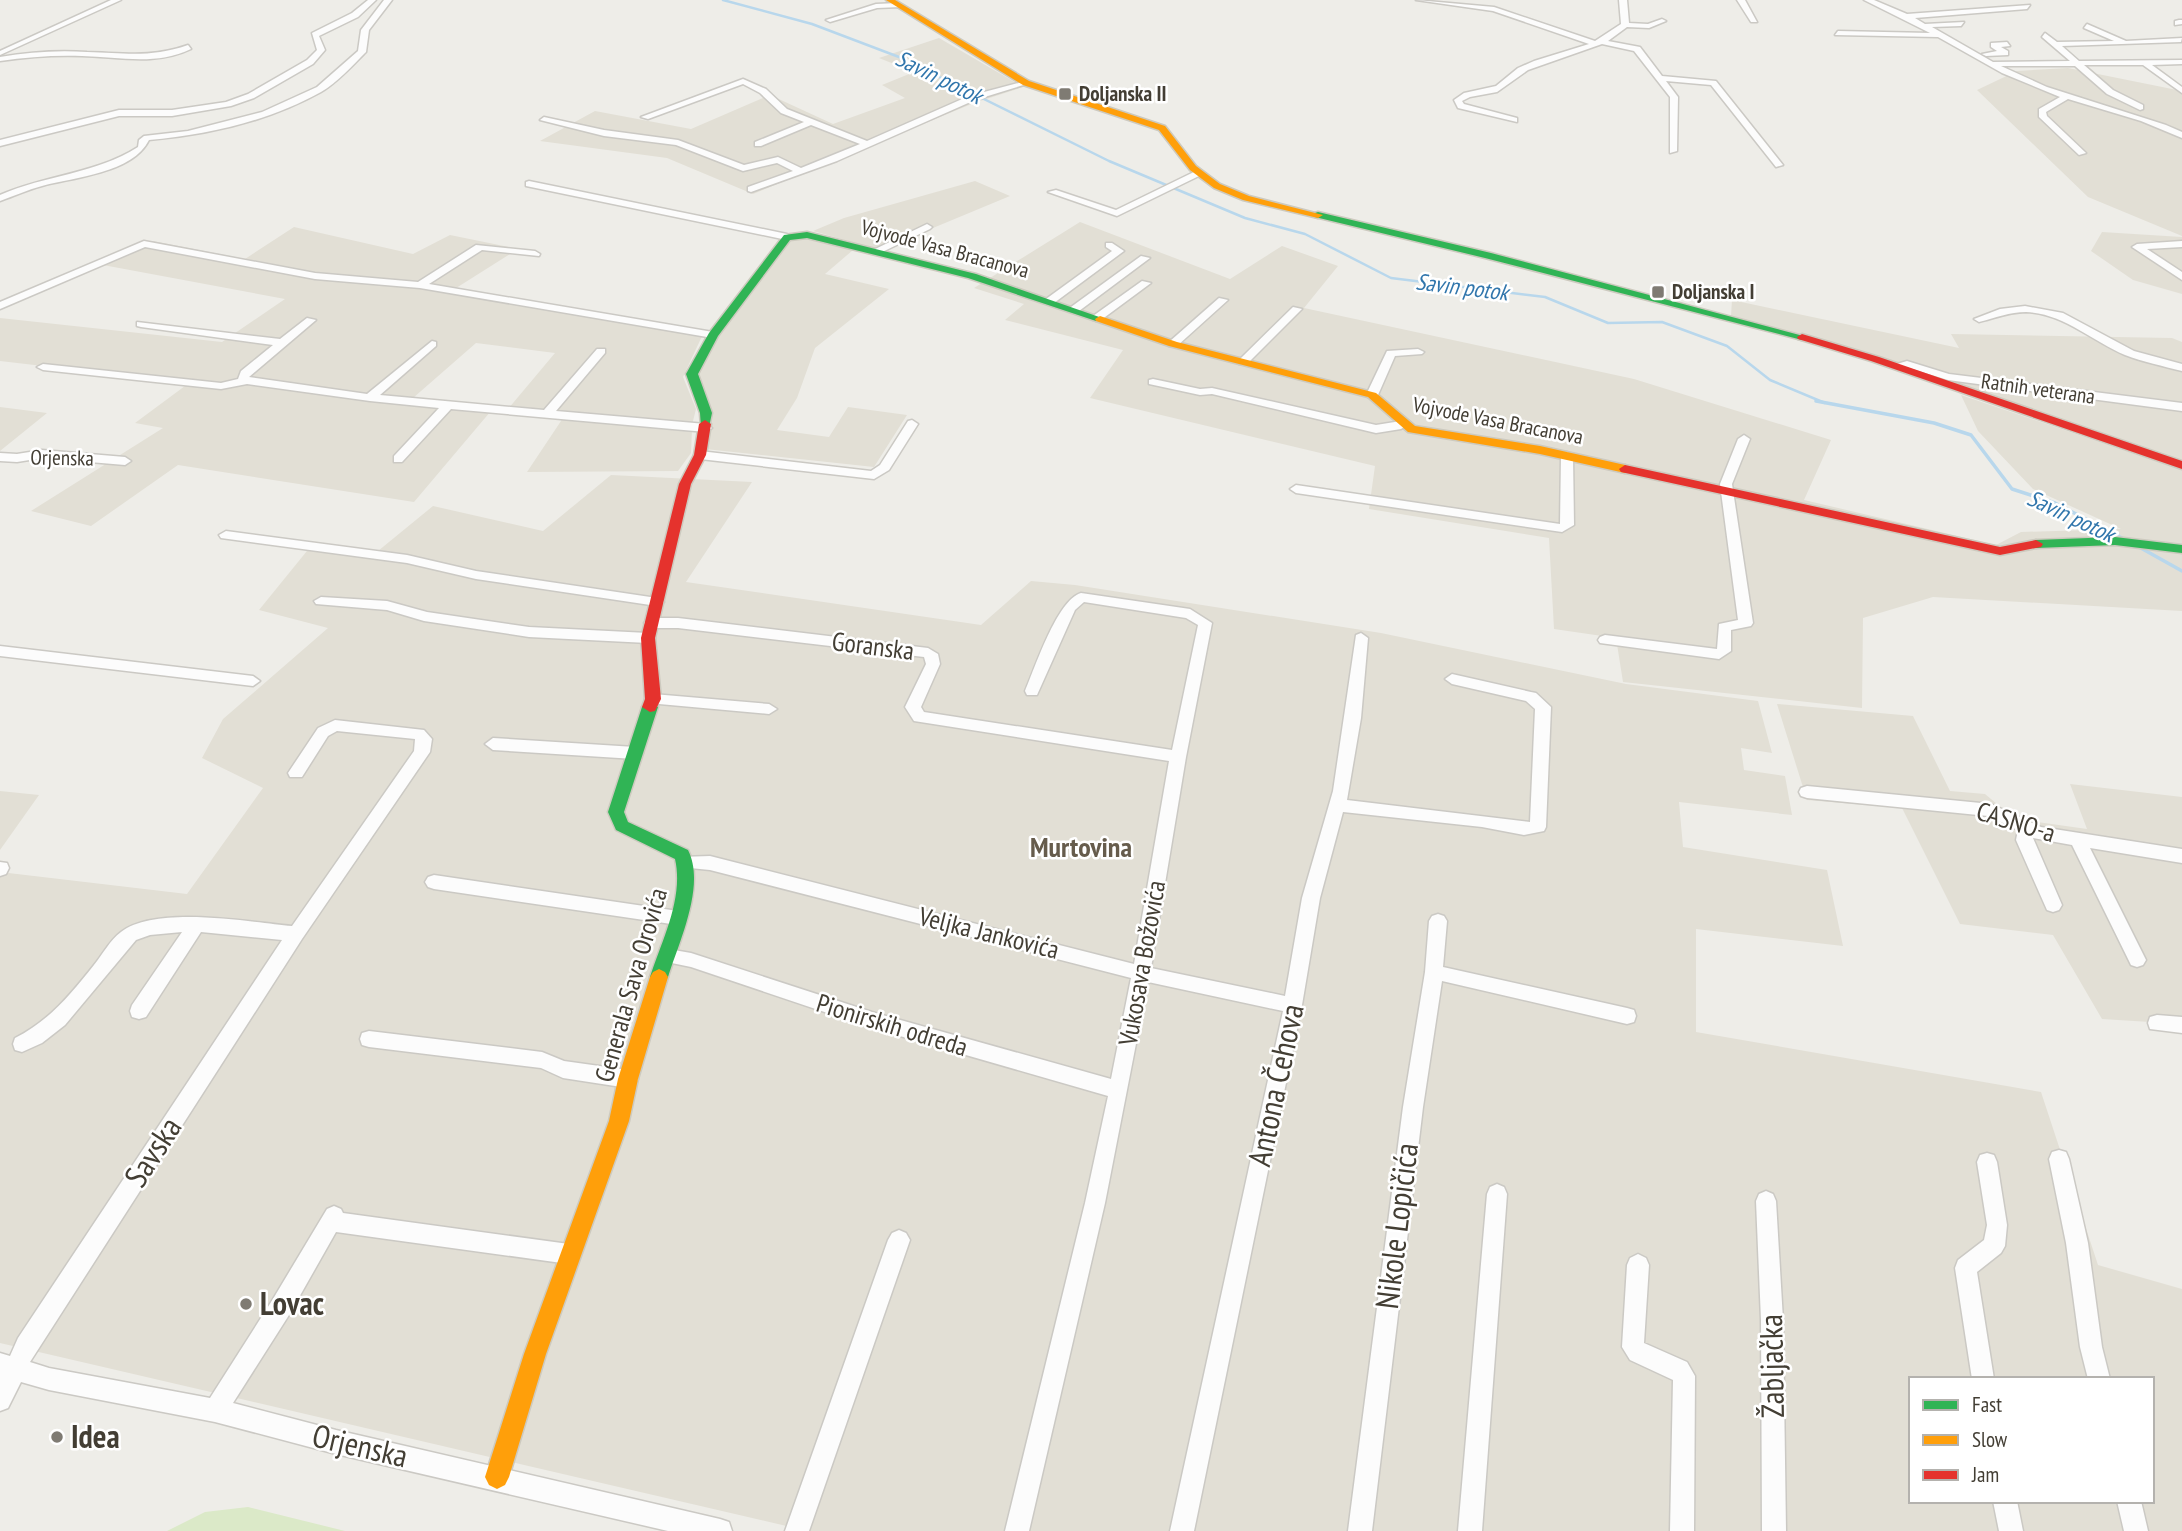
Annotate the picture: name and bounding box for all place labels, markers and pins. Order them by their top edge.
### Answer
place label: Doljanska II [1079,80,1167,107]
marker: Doljanska II [1057,86,1073,102]
place label: Doljanska I [1672,278,1755,305]
marker: Doljanska I [1650,284,1666,300]
place label: Lovac [260,1282,324,1324]
marker: Lovac [238,1296,254,1312]
place label: Idea [71,1415,120,1457]
marker: Idea [49,1429,65,1445]

